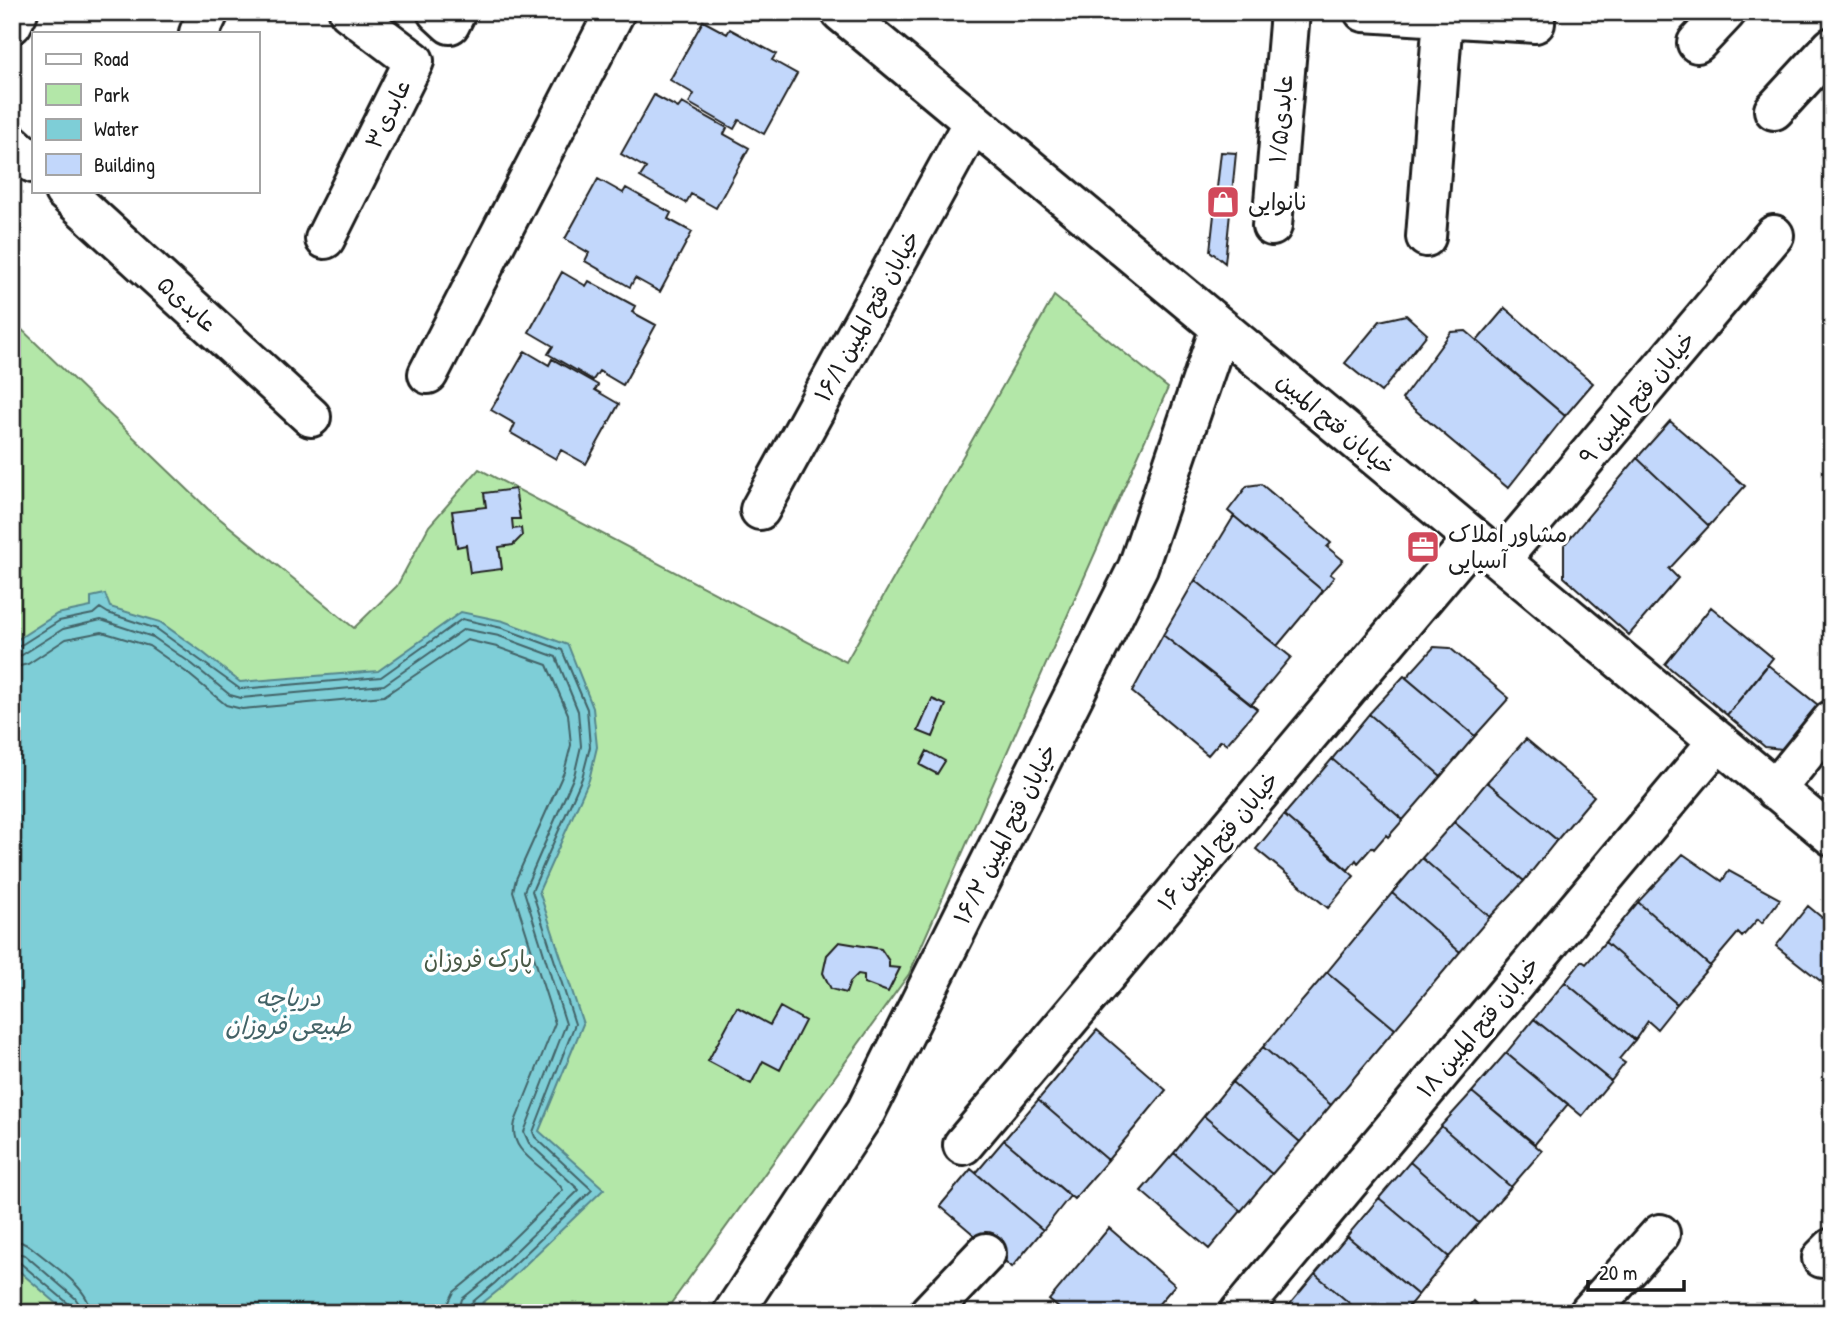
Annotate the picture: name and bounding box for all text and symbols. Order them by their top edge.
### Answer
legend [32,32,259,192]
text: Road [94,44,128,73]
street label: عابدی۱/۵ [1261,73,1300,164]
street label: عابدی۳ [358,74,418,154]
text: Park [94,80,129,109]
text: Water [94,114,139,143]
text: Building [94,150,155,179]
shop icon: نانوایی [1204,183,1242,221]
place label: نانوایی [1248,186,1308,217]
street label: خیابان فتح المبین ۱۶/۱ [807,225,927,407]
street label: عابدی۵ [151,268,224,339]
street label: خیابان فتح المبین ۹ [1572,324,1702,472]
street label: خیابان فتح المبین [1270,365,1402,483]
place label: مشاور املاک آسیایی [1448,518,1567,575]
office icon: مشاور املاک آسیایی [1404,528,1442,566]
street label: خیابان فتح المبین ۱۶/۲ [946,738,1064,930]
street label: خیابان فتح المبین ۱۶ [1150,764,1286,918]
park label: پارک فروزان [424,943,532,974]
street label: خیابان فتح المبین ۱۸ [1409,950,1547,1104]
water label: دریاچه طبیعی فروزان [225,981,352,1042]
scale bar [1588,1248,1685,1292]
text: 20 m [1599,1258,1637,1287]

